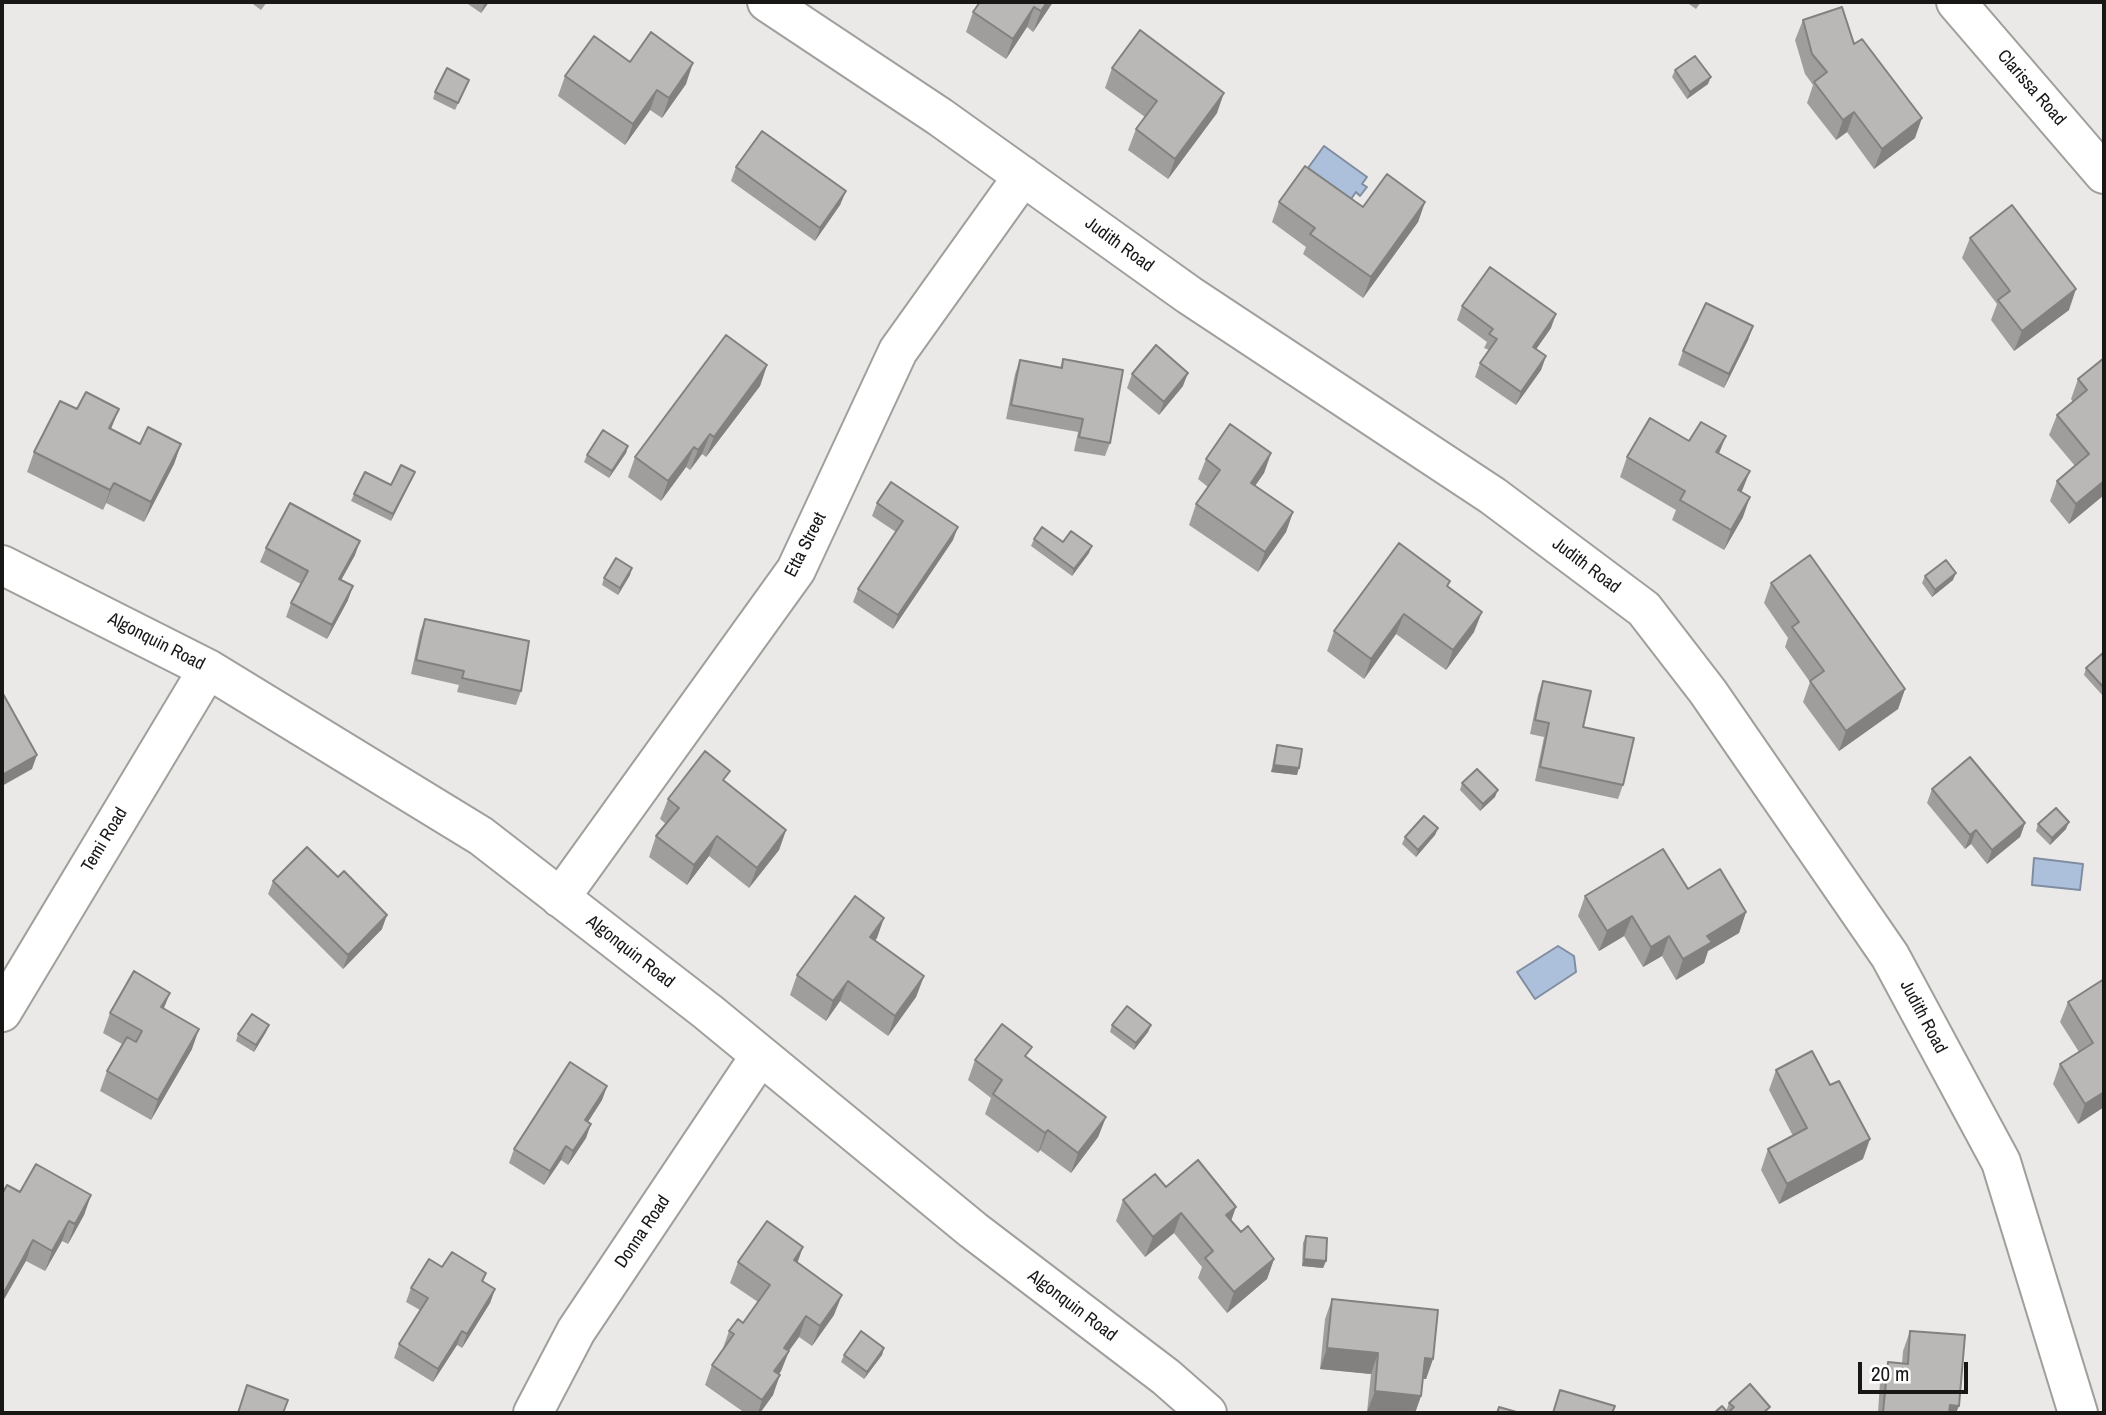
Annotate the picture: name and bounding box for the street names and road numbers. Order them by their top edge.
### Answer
street label: Clarissa Road [1992,46,2070,130]
street label: Judith Road [1080,213,1158,277]
street label: Etta Street [781,509,831,581]
street label: Judith Road [1548,533,1624,599]
street label: Algonquin Road [104,608,208,676]
street label: Temi Road [77,804,133,876]
street label: Algonquin Road [582,911,678,993]
street label: Judith Road [1895,977,1951,1057]
street label: Donna Road [611,1192,675,1272]
street label: Algonquin Road [1023,1266,1121,1346]

